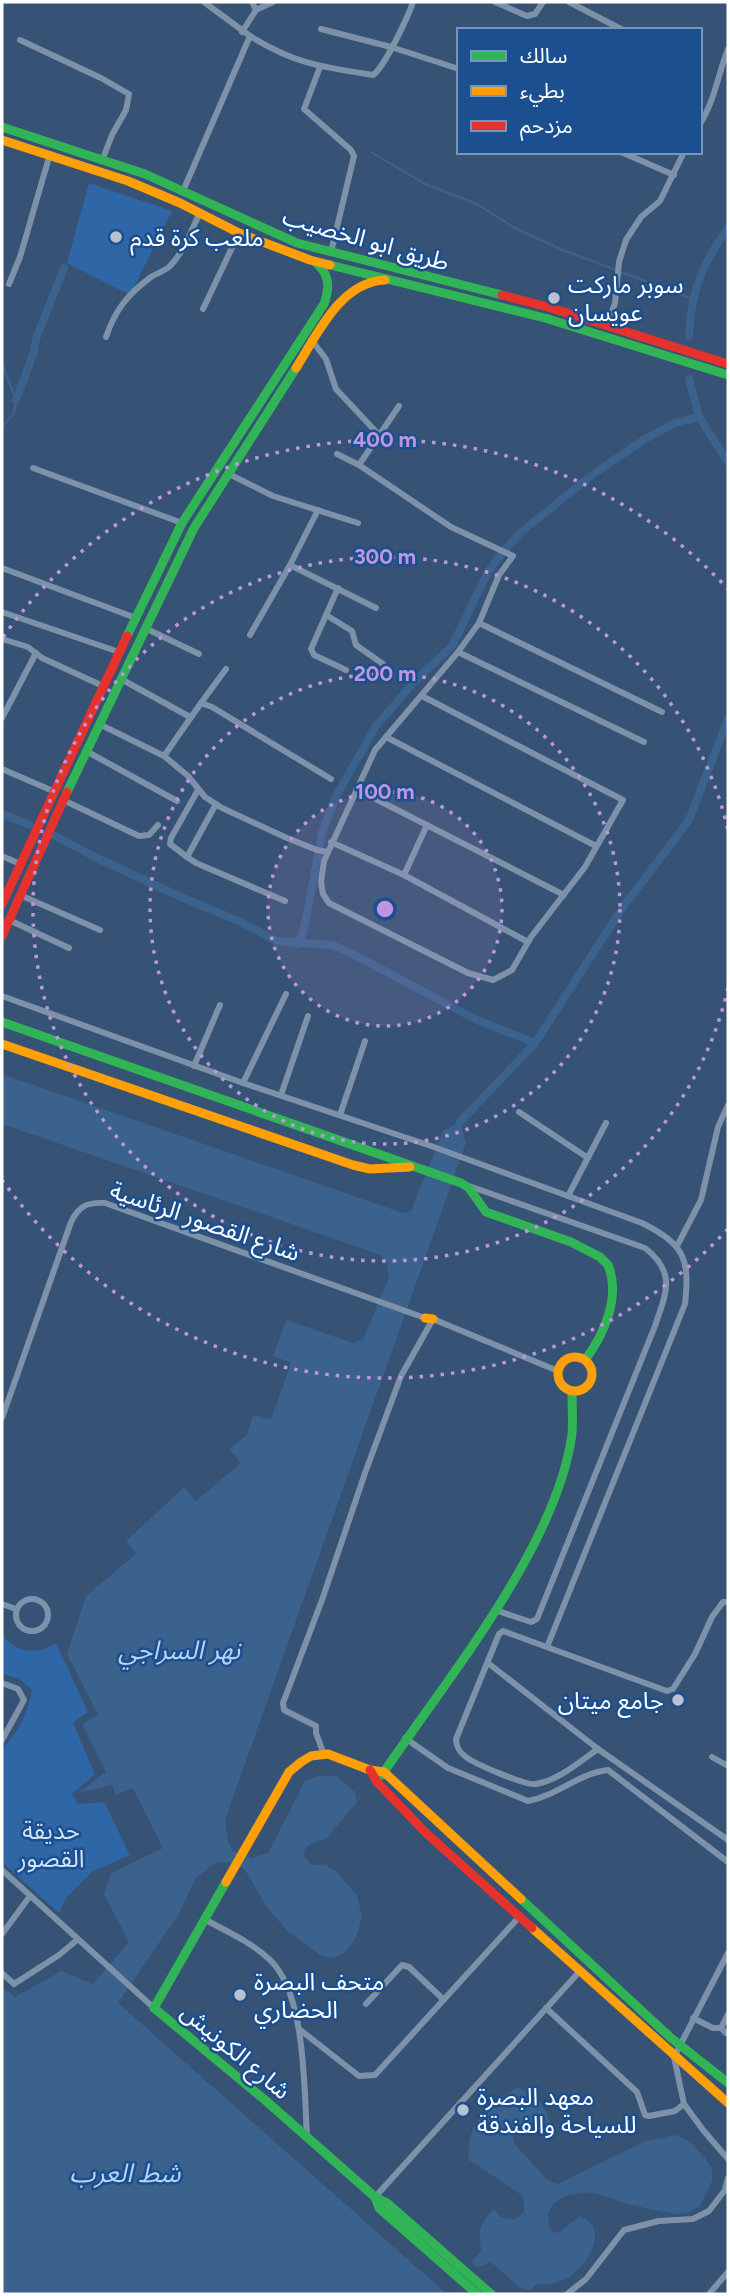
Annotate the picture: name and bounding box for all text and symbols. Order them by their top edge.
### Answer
legend [457,28,702,154]
text: سالك [520,43,567,68]
text: بطيء [520,78,565,107]
text: مزدحم [520,113,573,141]
street label: طريق ابو الخصيب [279,201,453,278]
place label: ملعب كرة قدم [130,223,264,256]
marker: ملعب كرة قدم [108,229,124,245]
place label: سوبر ماركت عويسان [568,270,684,327]
marker: سوبر ماركت عويسان [546,290,562,306]
text: 400 m [353,427,417,452]
text: 300 m [354,544,416,569]
text: 200 m [354,661,416,686]
text: 100 m [355,779,415,804]
centre of rings [373,897,397,921]
street label: شارع القصور الرئاسية [105,1175,304,1270]
water label: نهر السراجي [118,1634,242,1670]
place label: جامع ميتان [558,1686,664,1718]
marker: جامع ميتان [670,1692,686,1708]
park label: حديقة القصور [17,1816,84,1873]
place label: متحف البصرة الحضاري [254,1967,384,2028]
marker: متحف البصرة الحضاري [232,1987,248,2003]
street label: شارع الكونيش [173,1997,297,2107]
place label: معهد البصرة للسياحة والفندقة [477,2082,636,2139]
marker: معهد البصرة للسياحة والفندقة [455,2102,471,2118]
water label: شط العرب [69,2157,181,2189]

